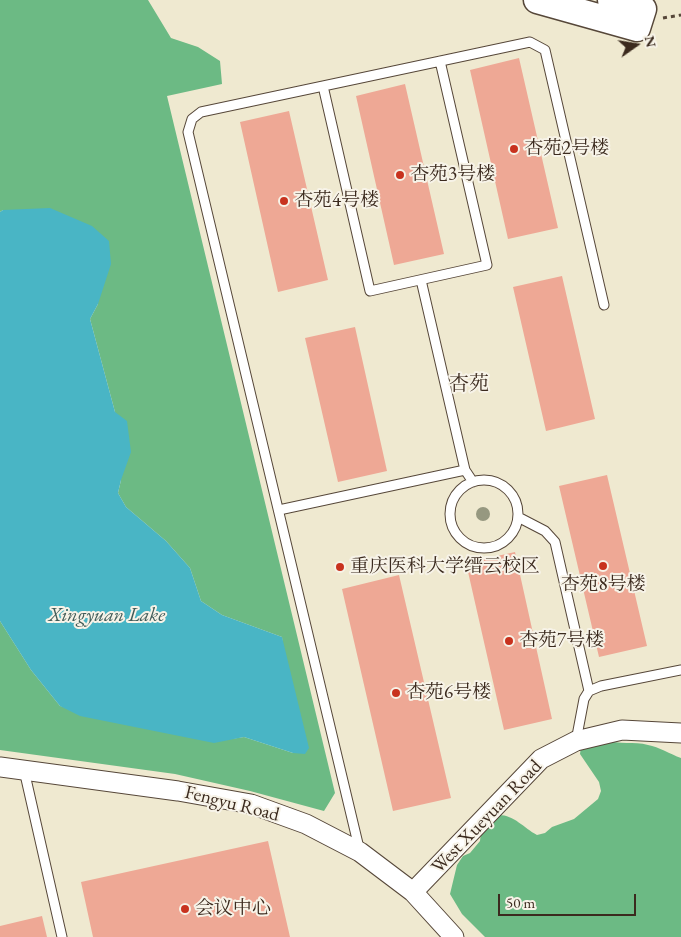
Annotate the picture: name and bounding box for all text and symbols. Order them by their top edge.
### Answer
north arrow [611,20,661,70]
text: N [641,34,661,49]
place label: 杏苑2号楼 [524,138,609,160]
marker: 杏苑2号楼 [508,143,520,155]
place label: 杏苑3号楼 [410,164,495,186]
marker: 杏苑3号楼 [394,169,406,181]
place label: 杏苑4号楼 [294,190,379,212]
marker: 杏苑4号楼 [278,195,290,207]
district label: 杏苑 [449,373,489,397]
place label: 重庆医科大学缙云校区 [350,556,540,578]
marker: 杏苑8号楼 [597,560,609,572]
marker: 重庆医科大学缙云校区 [334,561,346,573]
place label: 杏苑8号楼 [560,574,646,596]
water label: Xingyuan Lake [49,604,165,628]
place label: 杏苑7号楼 [519,630,604,652]
marker: 杏苑7号楼 [503,635,515,647]
place label: 杏苑6号楼 [406,682,491,704]
marker: 杏苑6号楼 [390,687,402,699]
street label: West Xueyuan Road [427,755,547,879]
street label: Fengyu Road [182,781,282,827]
scale bar [501,884,638,916]
text: 50 m [506,893,535,912]
place label: 会议中心 [195,898,271,920]
marker: 会议中心 [179,903,191,915]

